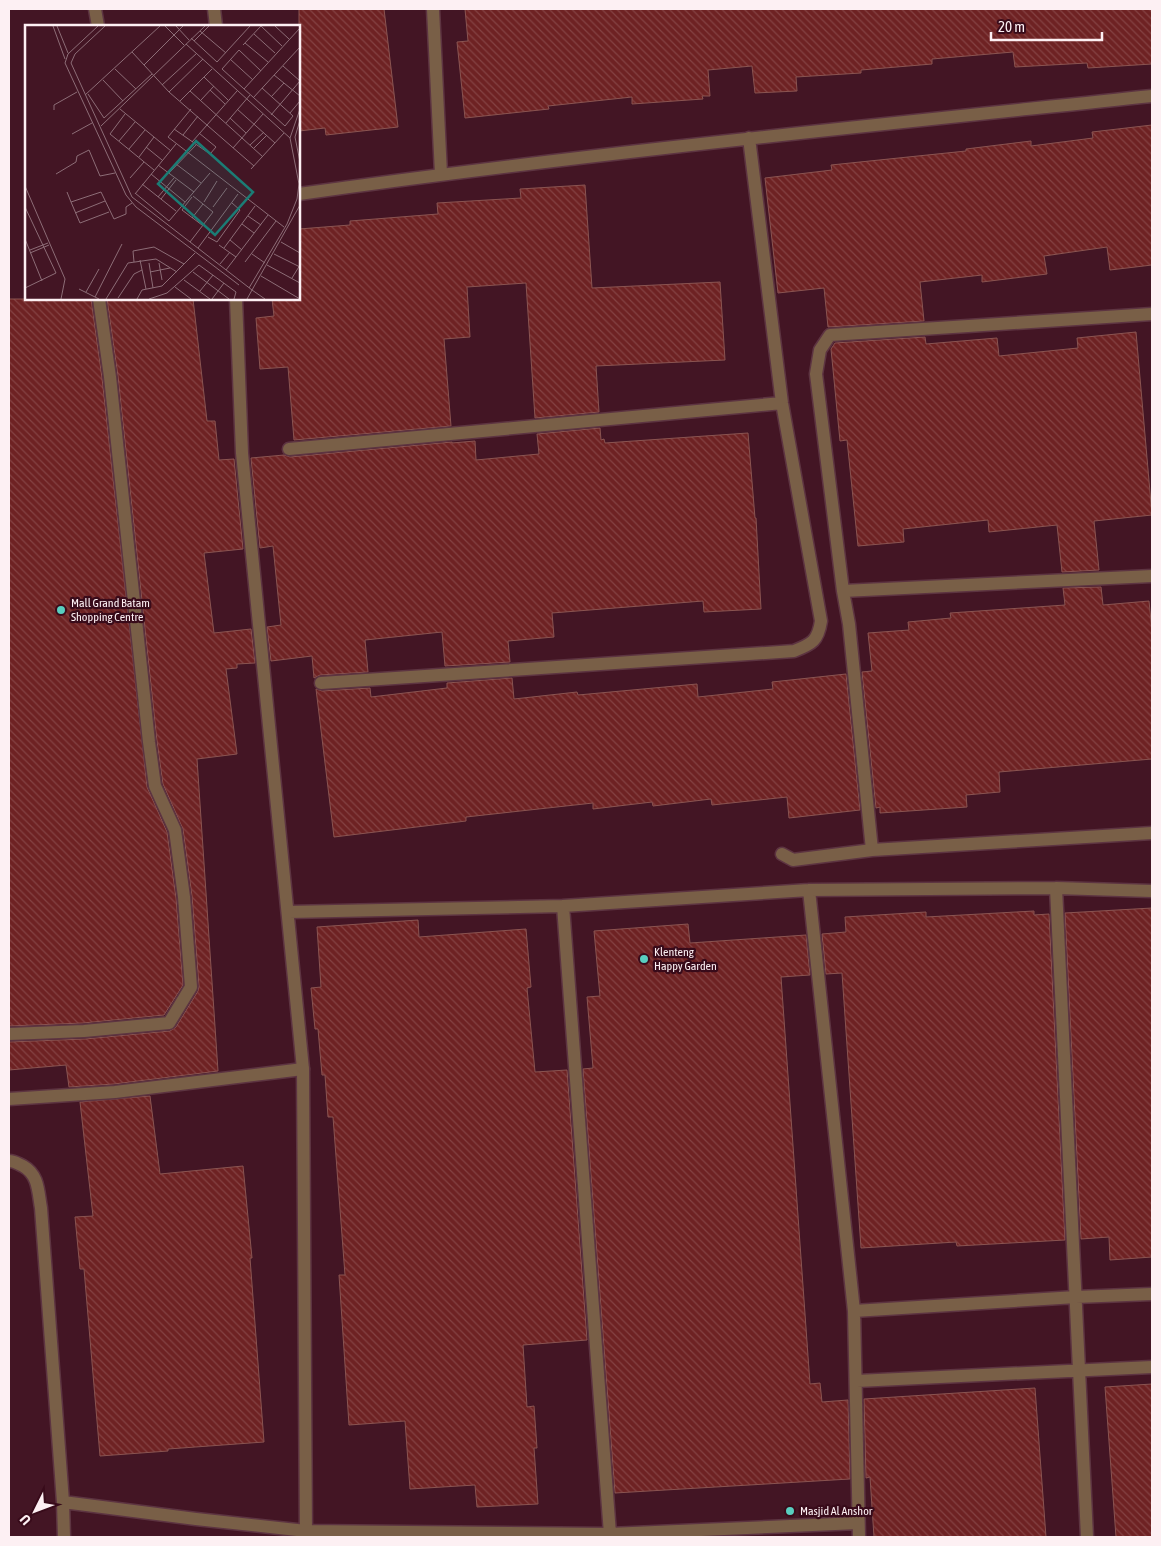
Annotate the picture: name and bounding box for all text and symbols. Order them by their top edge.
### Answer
scale bar [991,10,1102,42]
text: 20 m [998,18,1025,35]
inset map [25,25,300,300]
place label: Mall Grand Batam Shopping Centre [71,596,150,624]
marker: Mall Grand Batam Shopping Centre [55,604,67,616]
place label: Klenteng Happy Garden [654,945,717,973]
marker: Klenteng Happy Garden [638,953,650,965]
north arrow [10,1486,60,1536]
place label: Masjid Al Anshor [800,1504,873,1518]
marker: Masjid Al Anshor [784,1505,796,1517]
text: U [17,1511,34,1528]

